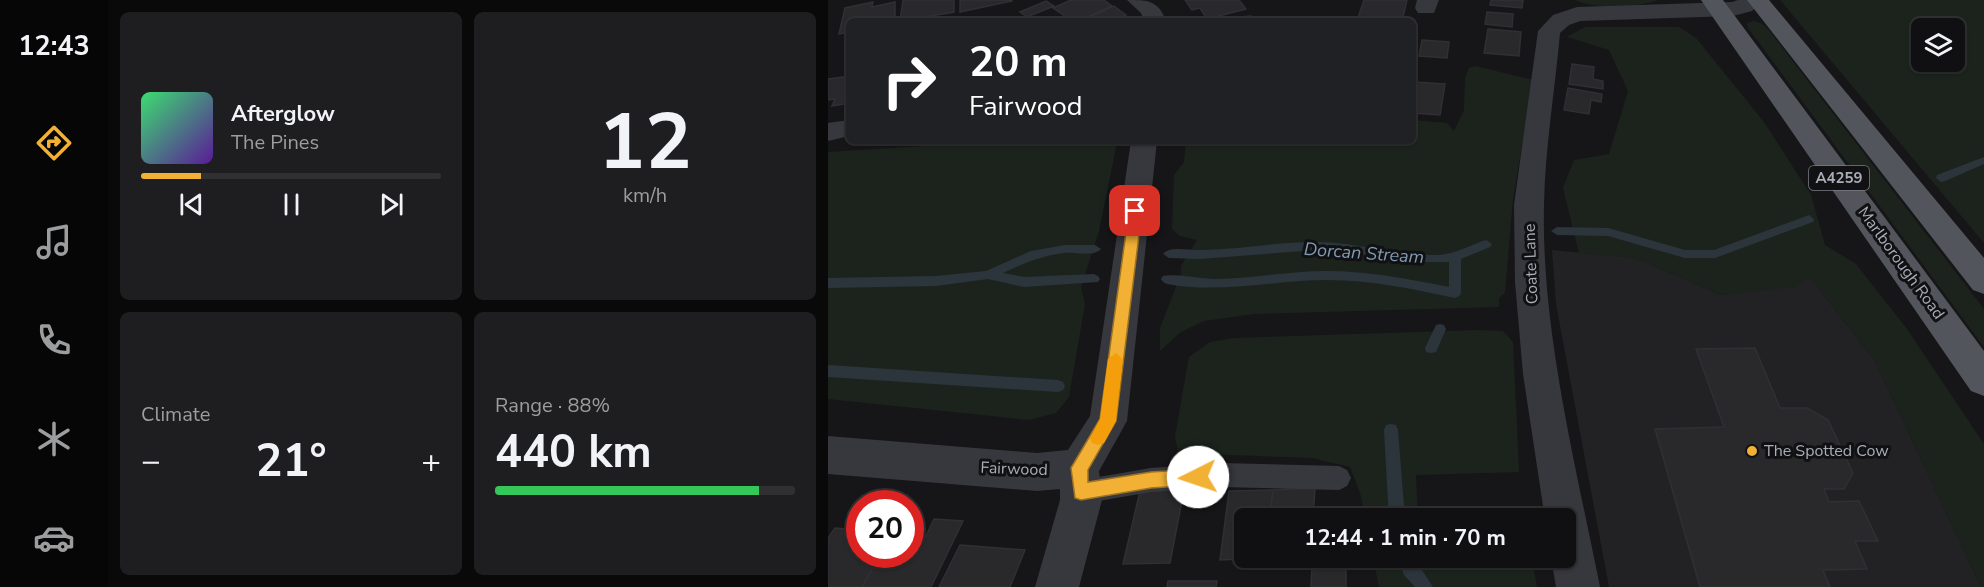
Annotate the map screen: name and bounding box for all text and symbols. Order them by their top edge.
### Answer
map controls [1911,18,1965,72]
button: layers [1911,18,1965,72]
text: 12:43 [18,28,90,65]
text: 20 m [969,34,1068,91]
icon: right [870,42,948,120]
text: Fairwood [969,88,1083,125]
text: 12 [598,89,692,196]
text: Afterglow [231,99,335,129]
icon: directions [33,122,75,164]
text: The Pines [231,129,319,156]
road number: A4259 [1809,166,1869,190]
text: km/h [623,182,667,209]
pin [1109,185,1160,236]
icon: previous [175,188,208,221]
icon: pause [275,188,308,221]
icon: next [375,188,408,221]
icon: arrive [1118,194,1151,227]
street label: Marlborough Road [1853,202,1949,324]
icon: music [33,221,75,263]
street label: Coate Lane [1519,223,1543,305]
water label: Dorcan Stream [1303,237,1425,269]
icon: phone [33,319,75,361]
text: Range · 88% [495,392,610,419]
text: Climate [141,401,210,428]
icon: climate [33,418,75,460]
text: 440 km [495,422,652,483]
text: 21° [255,431,327,492]
text: − [141,439,161,484]
text: + [421,439,441,484]
place label: The Spotted Cow [1764,440,1889,462]
marker: The Spotted Cow [1745,444,1759,458]
position arrow [1166,445,1230,509]
street label: Fairwood [980,457,1048,481]
speed limit sign: 20 [846,490,924,568]
icon: car [33,517,75,559]
text: 12:44 · 1 min · 70 m [1304,523,1506,553]

